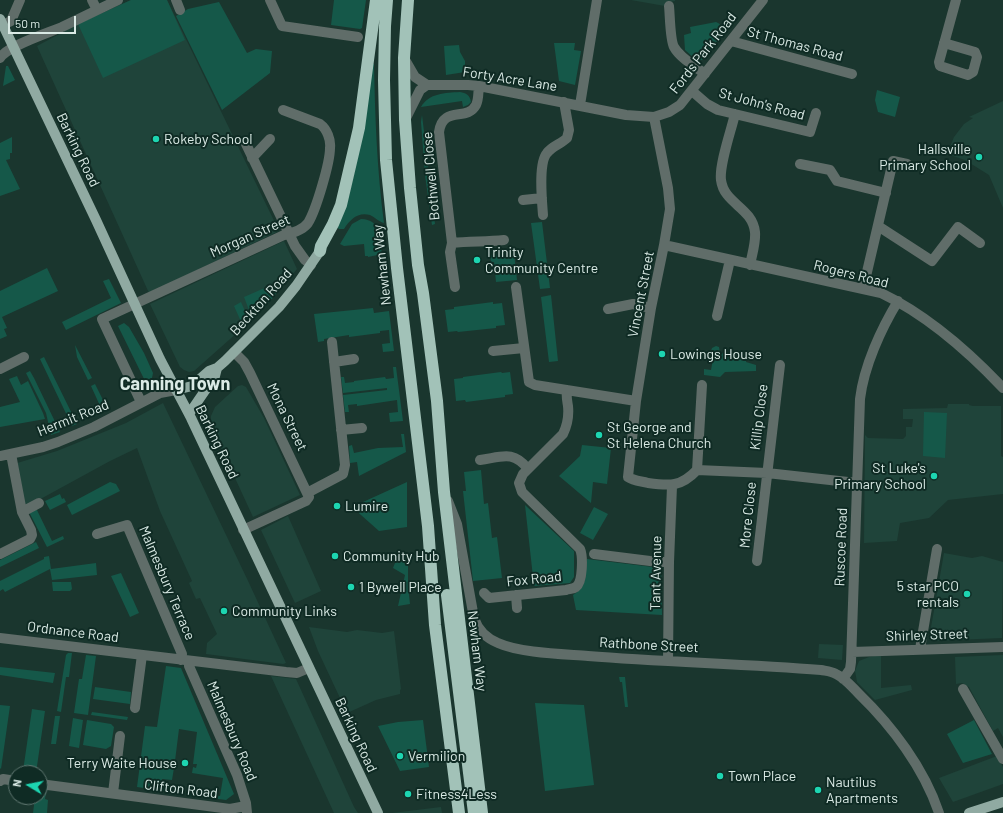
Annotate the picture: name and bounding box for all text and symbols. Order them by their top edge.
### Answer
scale bar [10,8,78,34]
street label: Fords Park Road [666,9,740,97]
text: 50 m [15,16,40,30]
street label: St Thomas Road [745,23,845,65]
street label: Forty Acre Lane [461,63,559,95]
street label: St John's Road [717,84,807,124]
street label: Barking Road [53,110,103,190]
place label: Rokeby School [164,131,253,147]
street label: Bothwell Close [419,131,443,221]
marker: Rokeby School [151,134,161,144]
place label: Hallsville Primary School [879,141,971,174]
marker: Hallsville Primary School [974,152,984,162]
street label: Morgan Street [207,211,293,261]
street label: Newham Way [369,224,395,306]
place label: Trinity Community Centre [485,244,598,276]
street label: Vincent Street [624,249,658,339]
marker: Trinity Community Centre [472,255,482,265]
street label: Rogers Road [812,257,890,291]
street label: Beckton Road [227,265,295,339]
place label: Lowings House [670,346,762,362]
marker: Lowings House [657,349,667,359]
district label: Canning Town [120,373,230,395]
street label: Mona Street [263,380,311,454]
street label: Killip Close [747,383,771,451]
street label: Hermit Road [35,396,111,440]
street label: Barking Road [192,402,242,482]
place label: St George and St Helena Church [607,419,711,452]
marker: St George and St Helena Church [594,430,604,440]
place label: St Luke's Primary School [834,460,926,492]
marker: St Luke's Primary School [929,471,939,481]
street label: More Close [736,481,760,549]
place label: Lumire [345,498,388,514]
marker: Lumire [332,501,342,511]
street label: Ruscoe Road [831,507,851,587]
street label: Malmesbury Terrace [135,523,199,643]
street label: Tant Avenue [647,535,665,611]
place label: Community Hub [343,548,440,564]
marker: Community Hub [330,551,340,561]
street label: Fox Road [506,568,562,590]
place label: 5 star PCO rentals [897,578,959,610]
place label: 1 Bywell Place [359,579,442,595]
marker: 1 Bywell Place [346,582,356,592]
marker: 5 star PCO rentals [962,589,972,599]
place label: Community Links [232,603,337,619]
marker: Community Links [219,606,229,616]
street label: Newham Way [464,610,490,692]
street label: Ordnance Road [26,618,120,646]
street label: Shirley Street [886,625,968,645]
street label: Rathbone Street [599,634,699,656]
street label: Malmesbury Road [203,679,261,783]
street label: Barking Road [331,695,381,775]
place label: Vermilion [408,748,465,764]
marker: Vermilion [395,751,405,761]
place label: Terry Waite House [67,755,177,771]
marker: Terry Waite House [180,758,190,768]
north arrow [8,765,48,805]
place label: Town Place [728,768,796,784]
marker: Town Place [715,771,725,781]
place label: Nautilus Apartments [826,774,898,806]
street label: Clifton Road [143,776,219,802]
text: N [10,778,24,788]
marker: Nautilus Apartments [813,785,823,795]
place label: Fitness4Less [416,786,497,802]
marker: Fitness4Less [403,789,413,799]

